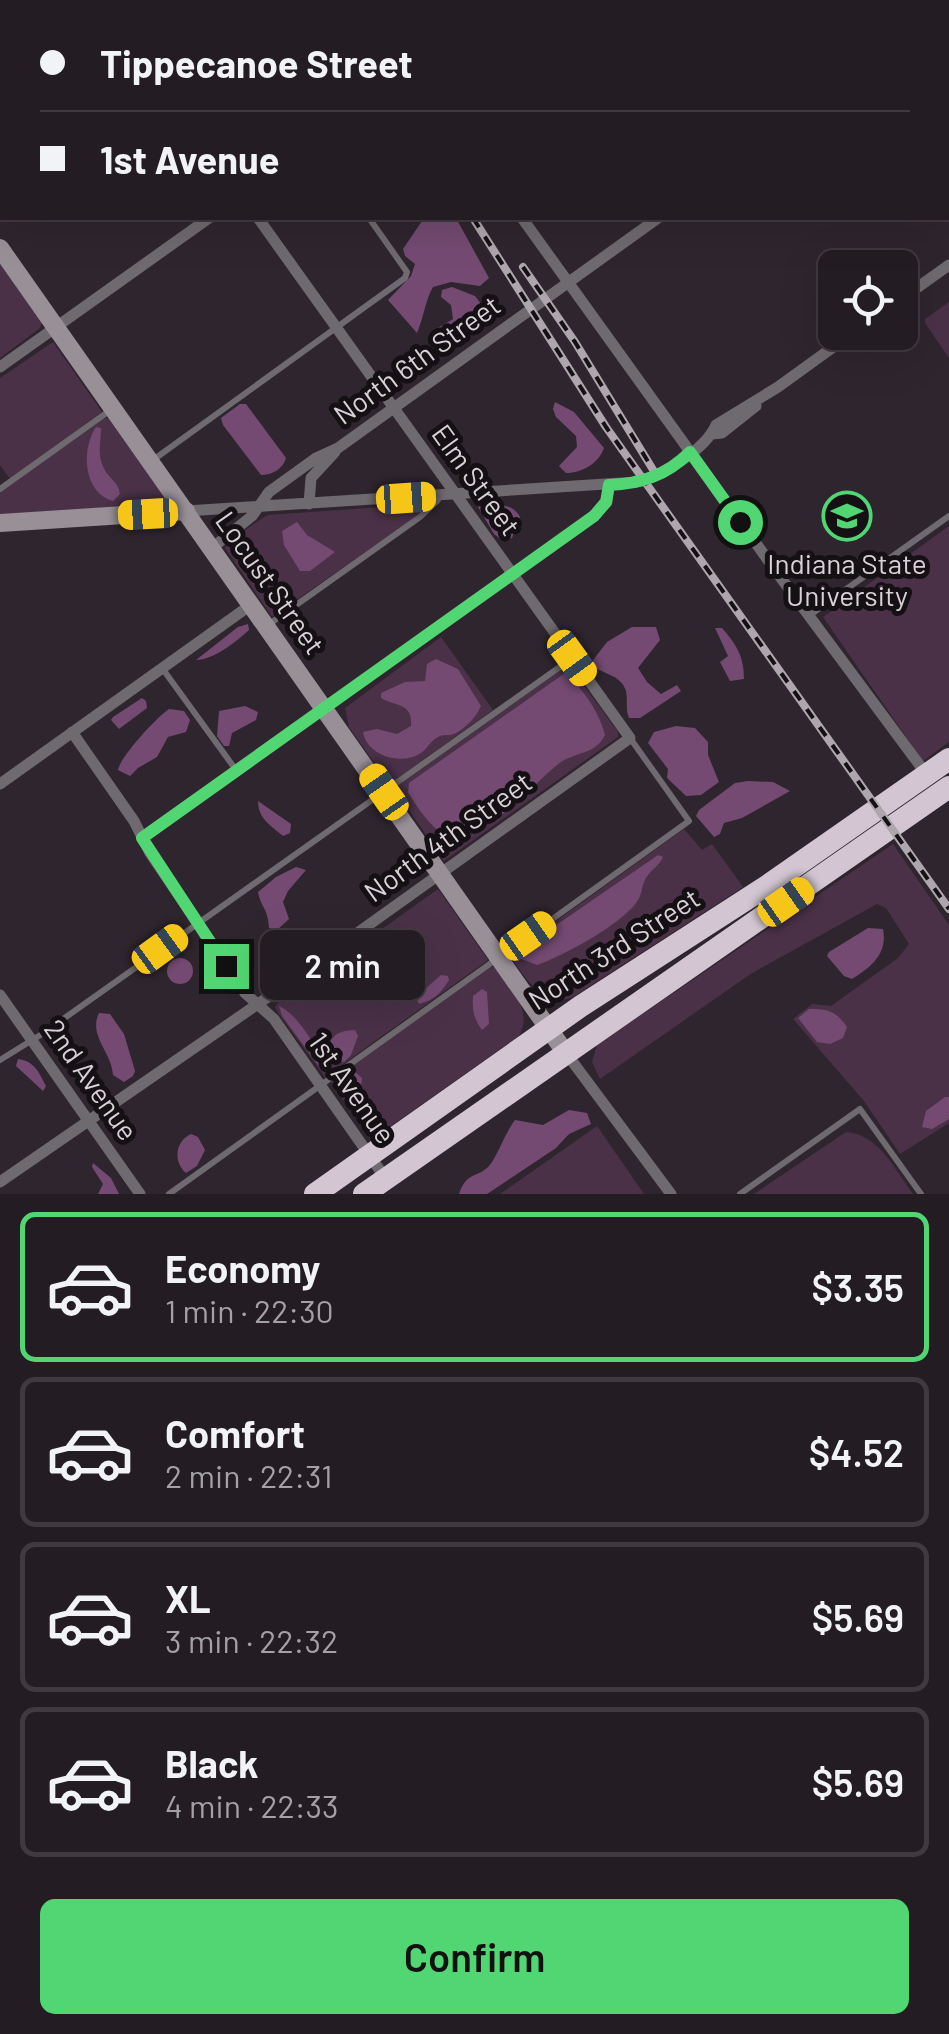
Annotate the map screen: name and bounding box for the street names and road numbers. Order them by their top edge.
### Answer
street label: North 6th Street [327,287,506,431]
street label: Elm Street [425,417,528,541]
street label: Locust Street [209,505,332,660]
street label: North 4th Street [357,764,538,908]
street label: North 3rd Street [521,880,706,1016]
street label: 2nd Avenue [38,1012,146,1146]
street label: 1st Avenue [302,1025,403,1150]

